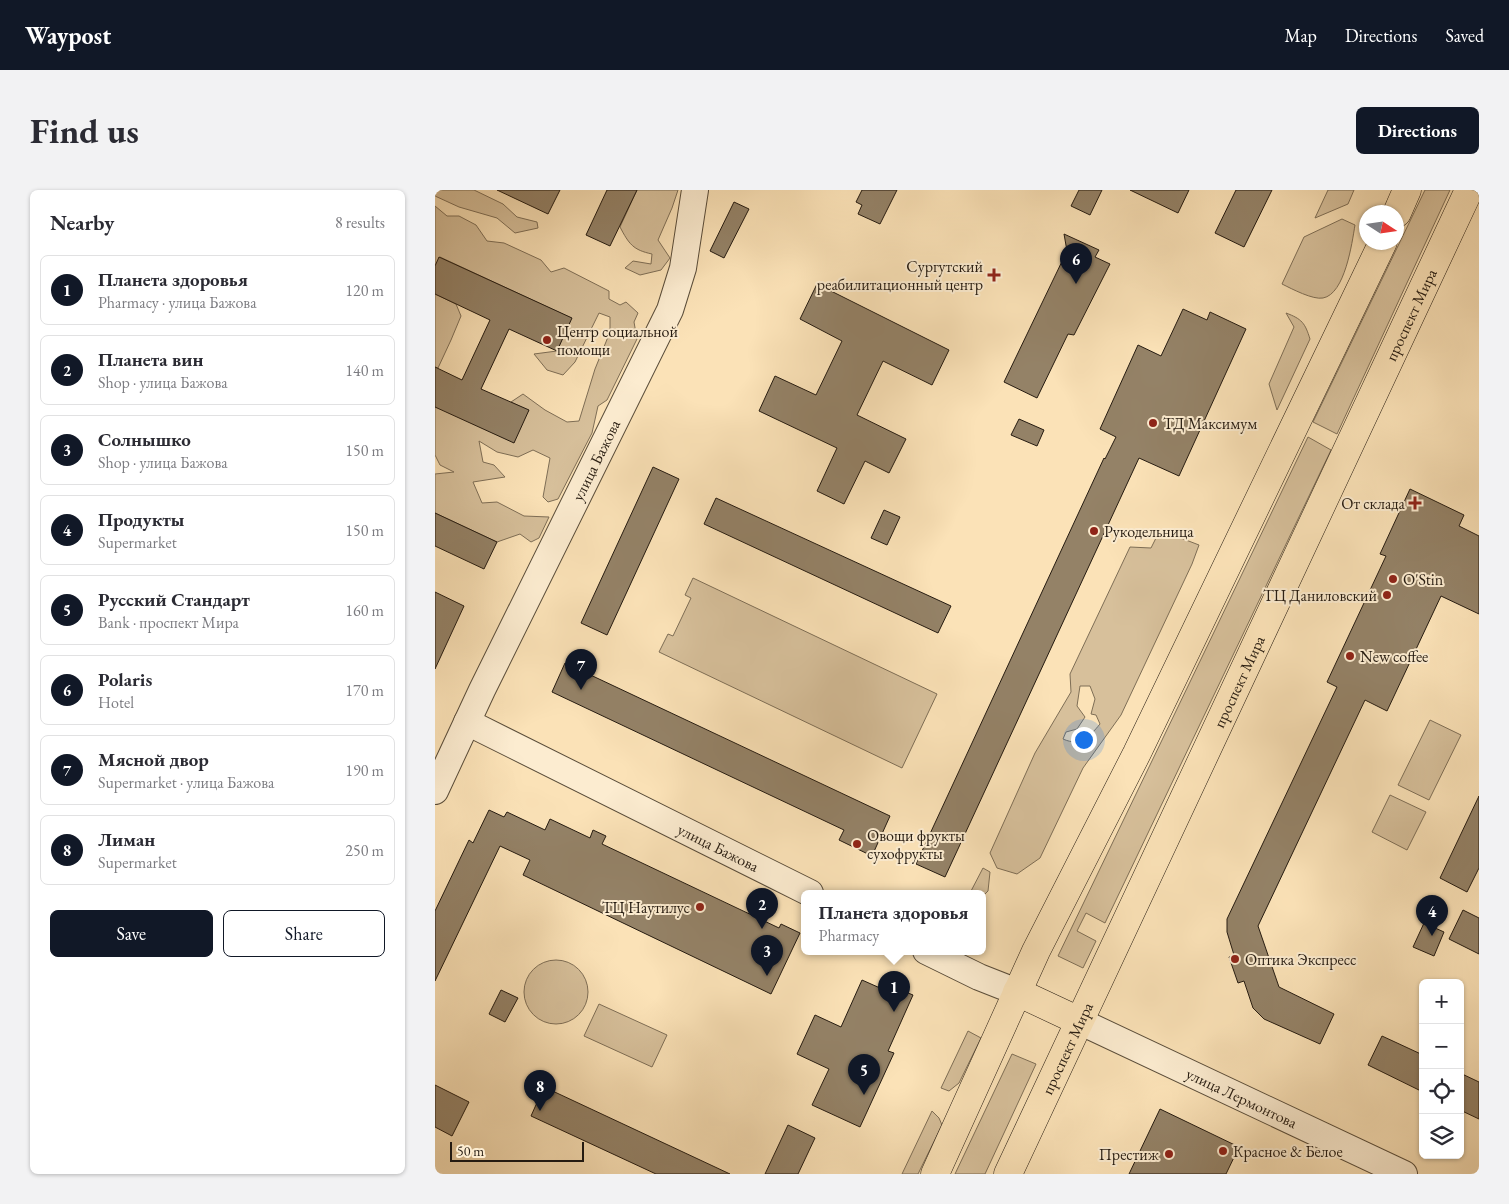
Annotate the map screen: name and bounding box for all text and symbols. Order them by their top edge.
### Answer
text: Waypost [25,20,111,51]
text: Map [1285,24,1317,47]
text: Directions [1345,24,1417,47]
text: Saved [1445,24,1484,47]
button: Directions [1356,107,1479,154]
text: Find us [30,108,139,153]
north arrow [1359,205,1404,250]
text: Nearby [50,209,114,236]
text: 8 results [335,212,385,233]
pin: 6 [1060,243,1092,284]
place label: Сургутский реабилитационный центр [817,256,984,295]
street label: проспект Мира [1380,265,1442,364]
text: Планета здоровья [98,267,248,292]
marker: Сургутский реабилитационный центр [987,268,1001,282]
text: 1 [63,280,71,301]
text: 120 m [345,280,384,301]
text: Pharmacy · улица Бажова [98,292,257,313]
place label: Центр социальной помощи [557,321,678,360]
marker: Центр социальной помощи [541,334,553,346]
text: Планета вин [98,347,203,372]
text: 2 [63,360,71,381]
text: 140 m [345,360,384,381]
text: Shop · улица Бажова [98,372,228,393]
place label: ТД Максимум [1163,413,1257,434]
street label: улица Бажова [567,416,625,504]
marker: ТД Максимум [1147,417,1159,429]
text: Солнышко [98,427,191,452]
text: 3 [63,440,71,461]
text: 150 m [345,440,384,461]
text: Shop · улица Бажова [98,452,228,473]
place label: От склада [1341,493,1406,514]
marker: От склада [1409,497,1421,509]
text: Продукты [98,507,184,532]
text: 4 [63,520,71,541]
text: 150 m [345,520,384,541]
place label: Рукодельница [1104,521,1194,542]
marker: Рукодельница [1088,525,1100,537]
text: Supermarket [98,532,177,553]
place label: O'Stin [1403,569,1444,590]
marker: O'Stin [1387,573,1399,585]
place label: ТЦ Даниловский [1263,585,1378,606]
text: Русский Стандарт [98,587,250,612]
marker: ТЦ Даниловский [1381,589,1393,601]
text: 5 [63,600,71,621]
text: 160 m [345,600,384,621]
text: Bank · проспект Мира [98,612,239,633]
street label: проспект Мира [1209,632,1270,731]
place label: New coffee [1360,646,1428,667]
pin: 7 [565,649,597,690]
marker: New coffee [1344,650,1356,662]
text: Polaris [98,667,152,692]
text: 6 [63,680,71,701]
text: 170 m [345,680,384,701]
text: Hotel [98,692,134,713]
your location [1071,727,1097,753]
text: Мясной двор [98,747,209,772]
text: 7 [63,760,71,781]
text: 190 m [345,760,384,781]
text: Supermarket · улица Бажова [98,772,274,793]
street label: улица Бажова [674,819,763,877]
place label: Овощи фрукты сухофрукты [867,825,965,864]
text: Лиман [98,827,155,852]
marker: Овощи фрукты сухофрукты [851,838,863,850]
text: 8 [63,840,71,861]
text: 250 m [345,840,384,861]
text: Supermarket [98,852,177,873]
pin: 2 [746,888,778,929]
popup [801,890,986,955]
pin: 4 [1416,895,1448,936]
place label: ТЦ Наутилус [602,897,690,918]
text: Планета здоровья [819,900,968,925]
marker: ТЦ Наутилус [694,901,706,913]
button: Save [50,910,213,957]
button: Share [223,910,385,957]
text: Pharmacy [819,925,879,946]
pin: 3 [751,935,783,976]
place label: Оптика Экспресс [1245,949,1356,970]
marker: Оптика Экспресс [1229,953,1241,965]
pin: 1 [878,971,910,1012]
map controls [1419,979,1464,1159]
button: + [1419,979,1464,1024]
street label: проспект Мира [1037,998,1098,1098]
button: − [1419,1024,1464,1069]
pin: 5 [848,1054,880,1095]
street label: улица Лермонтова [1183,1063,1301,1134]
button: locate [1419,1069,1464,1114]
pin: 8 [524,1070,556,1111]
button: layers [1419,1114,1464,1159]
scale bar [450,1139,584,1162]
place label: Красное & Белое [1233,1141,1343,1162]
text: 50 m [457,1142,484,1160]
place label: Престиж [1099,1144,1159,1165]
marker: Красное & Белое [1217,1145,1229,1157]
marker: Престиж [1163,1148,1175,1160]

